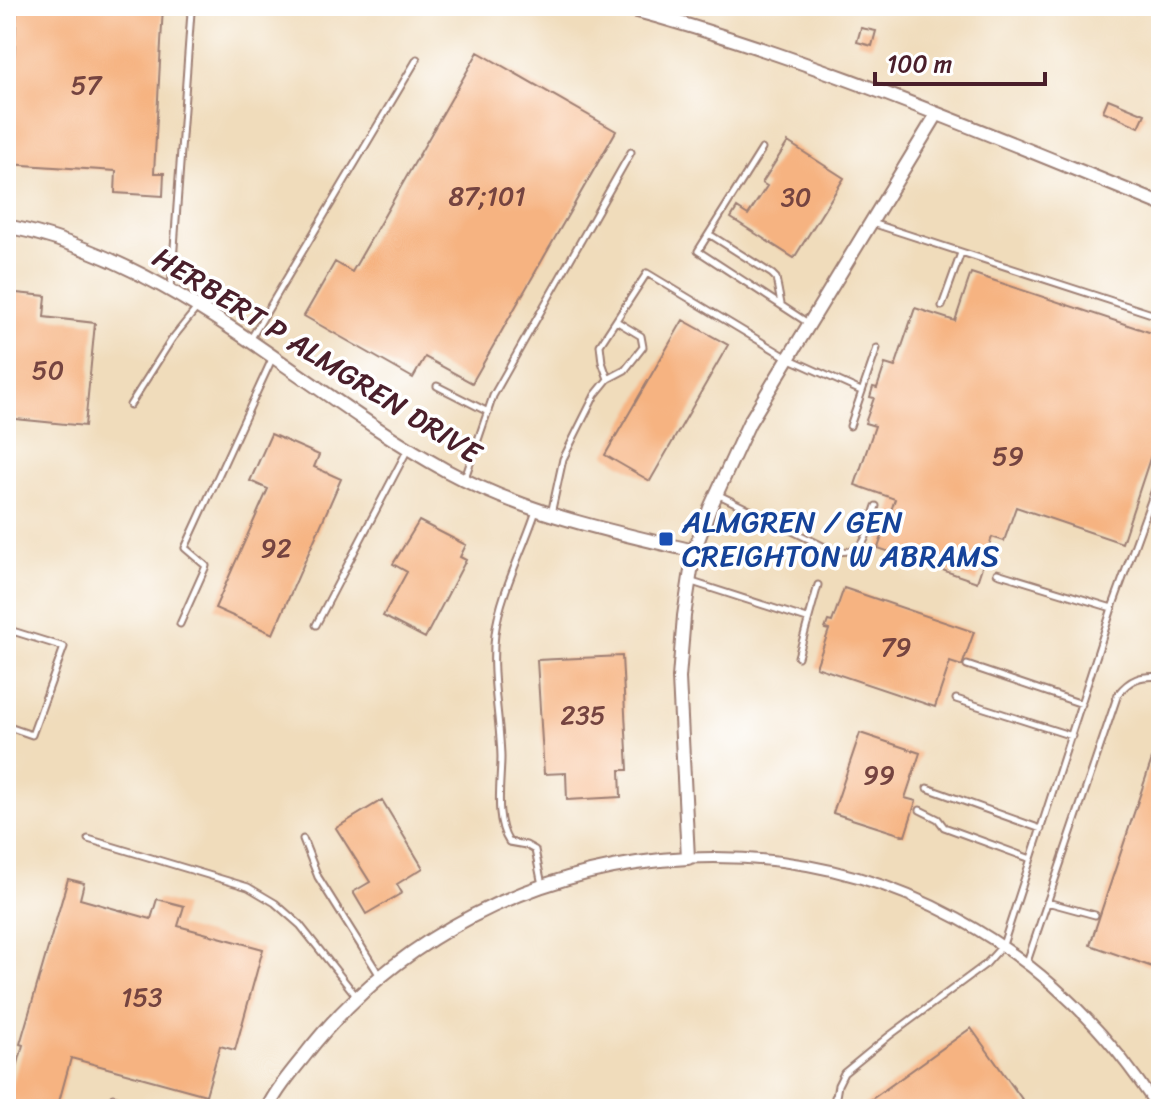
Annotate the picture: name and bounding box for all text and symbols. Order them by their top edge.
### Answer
scale bar [875,36,1045,86]
text: 100 m [887,43,952,85]
house number: 57 [71,62,104,108]
house number: 87;101 [448,173,526,219]
house number: 30 [781,174,811,220]
street label: HERBERT P ALMGREN DRIVE [141,231,495,480]
house number: 50 [32,347,64,393]
house number: 59 [992,433,1024,479]
place label: ALMGREN / GEN CREIGHTON W ABRAMS [681,495,1000,583]
house number: 92 [261,525,291,571]
marker: ALMGREN / GEN CREIGHTON W ABRAMS [657,530,675,548]
house number: 79 [881,624,911,670]
house number: 235 [560,692,606,738]
house number: 99 [863,752,895,798]
house number: 153 [121,974,163,1020]

